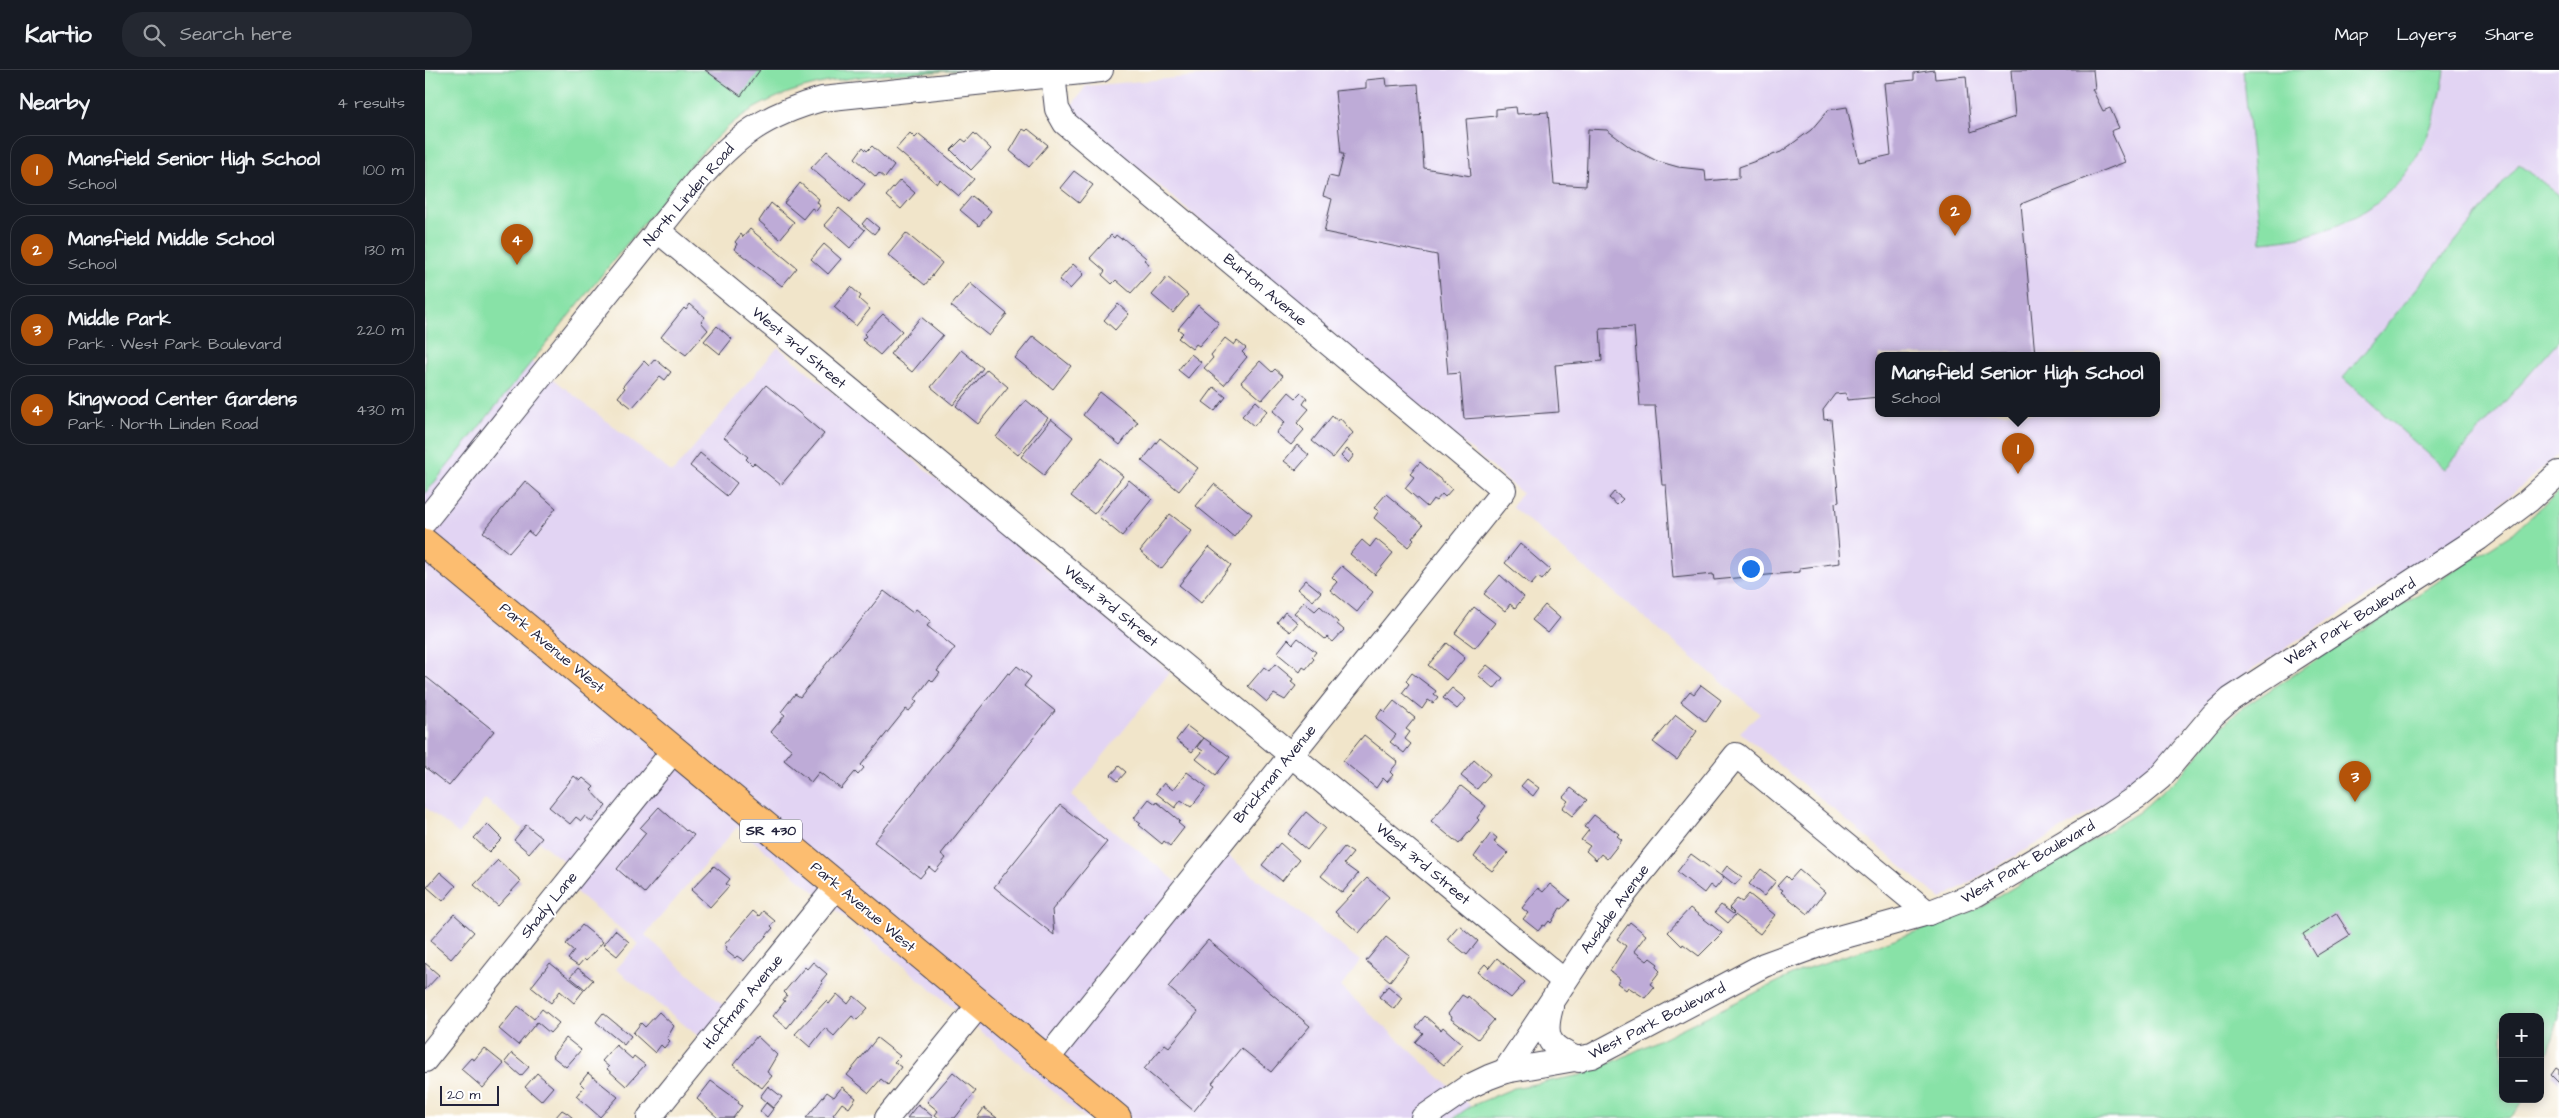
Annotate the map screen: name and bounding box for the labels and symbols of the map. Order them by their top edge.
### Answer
street label: North Linden Road [639,139,740,251]
pin: 2 [1939,195,1971,236]
pin: 4 [501,224,533,265]
street label: Burton Avenue [1219,249,1311,331]
street label: West 3rd Street [747,302,851,394]
pin: 1 [2002,433,2034,474]
your location [1738,556,1764,582]
street label: West 3rd Street [1059,560,1163,652]
street label: West Park Boulevard [2280,573,2420,671]
street label: Park Avenue West [495,598,609,698]
street label: Brickman Avenue [1229,720,1321,828]
pin: 3 [2339,761,2371,802]
street label: West Park Boulevard [1957,815,2099,909]
street label: West 3rd Street [1371,818,1475,910]
road number: SR 430 [740,819,802,842]
street label: Park Avenue West [806,857,920,957]
street label: Ausdale Avenue [1576,860,1654,958]
street label: Shady Lane [516,867,583,943]
street label: Hoffman Avenue [698,950,788,1054]
street label: West Park Boulevard [1585,977,1729,1065]
scale bar [440,1083,499,1106]

